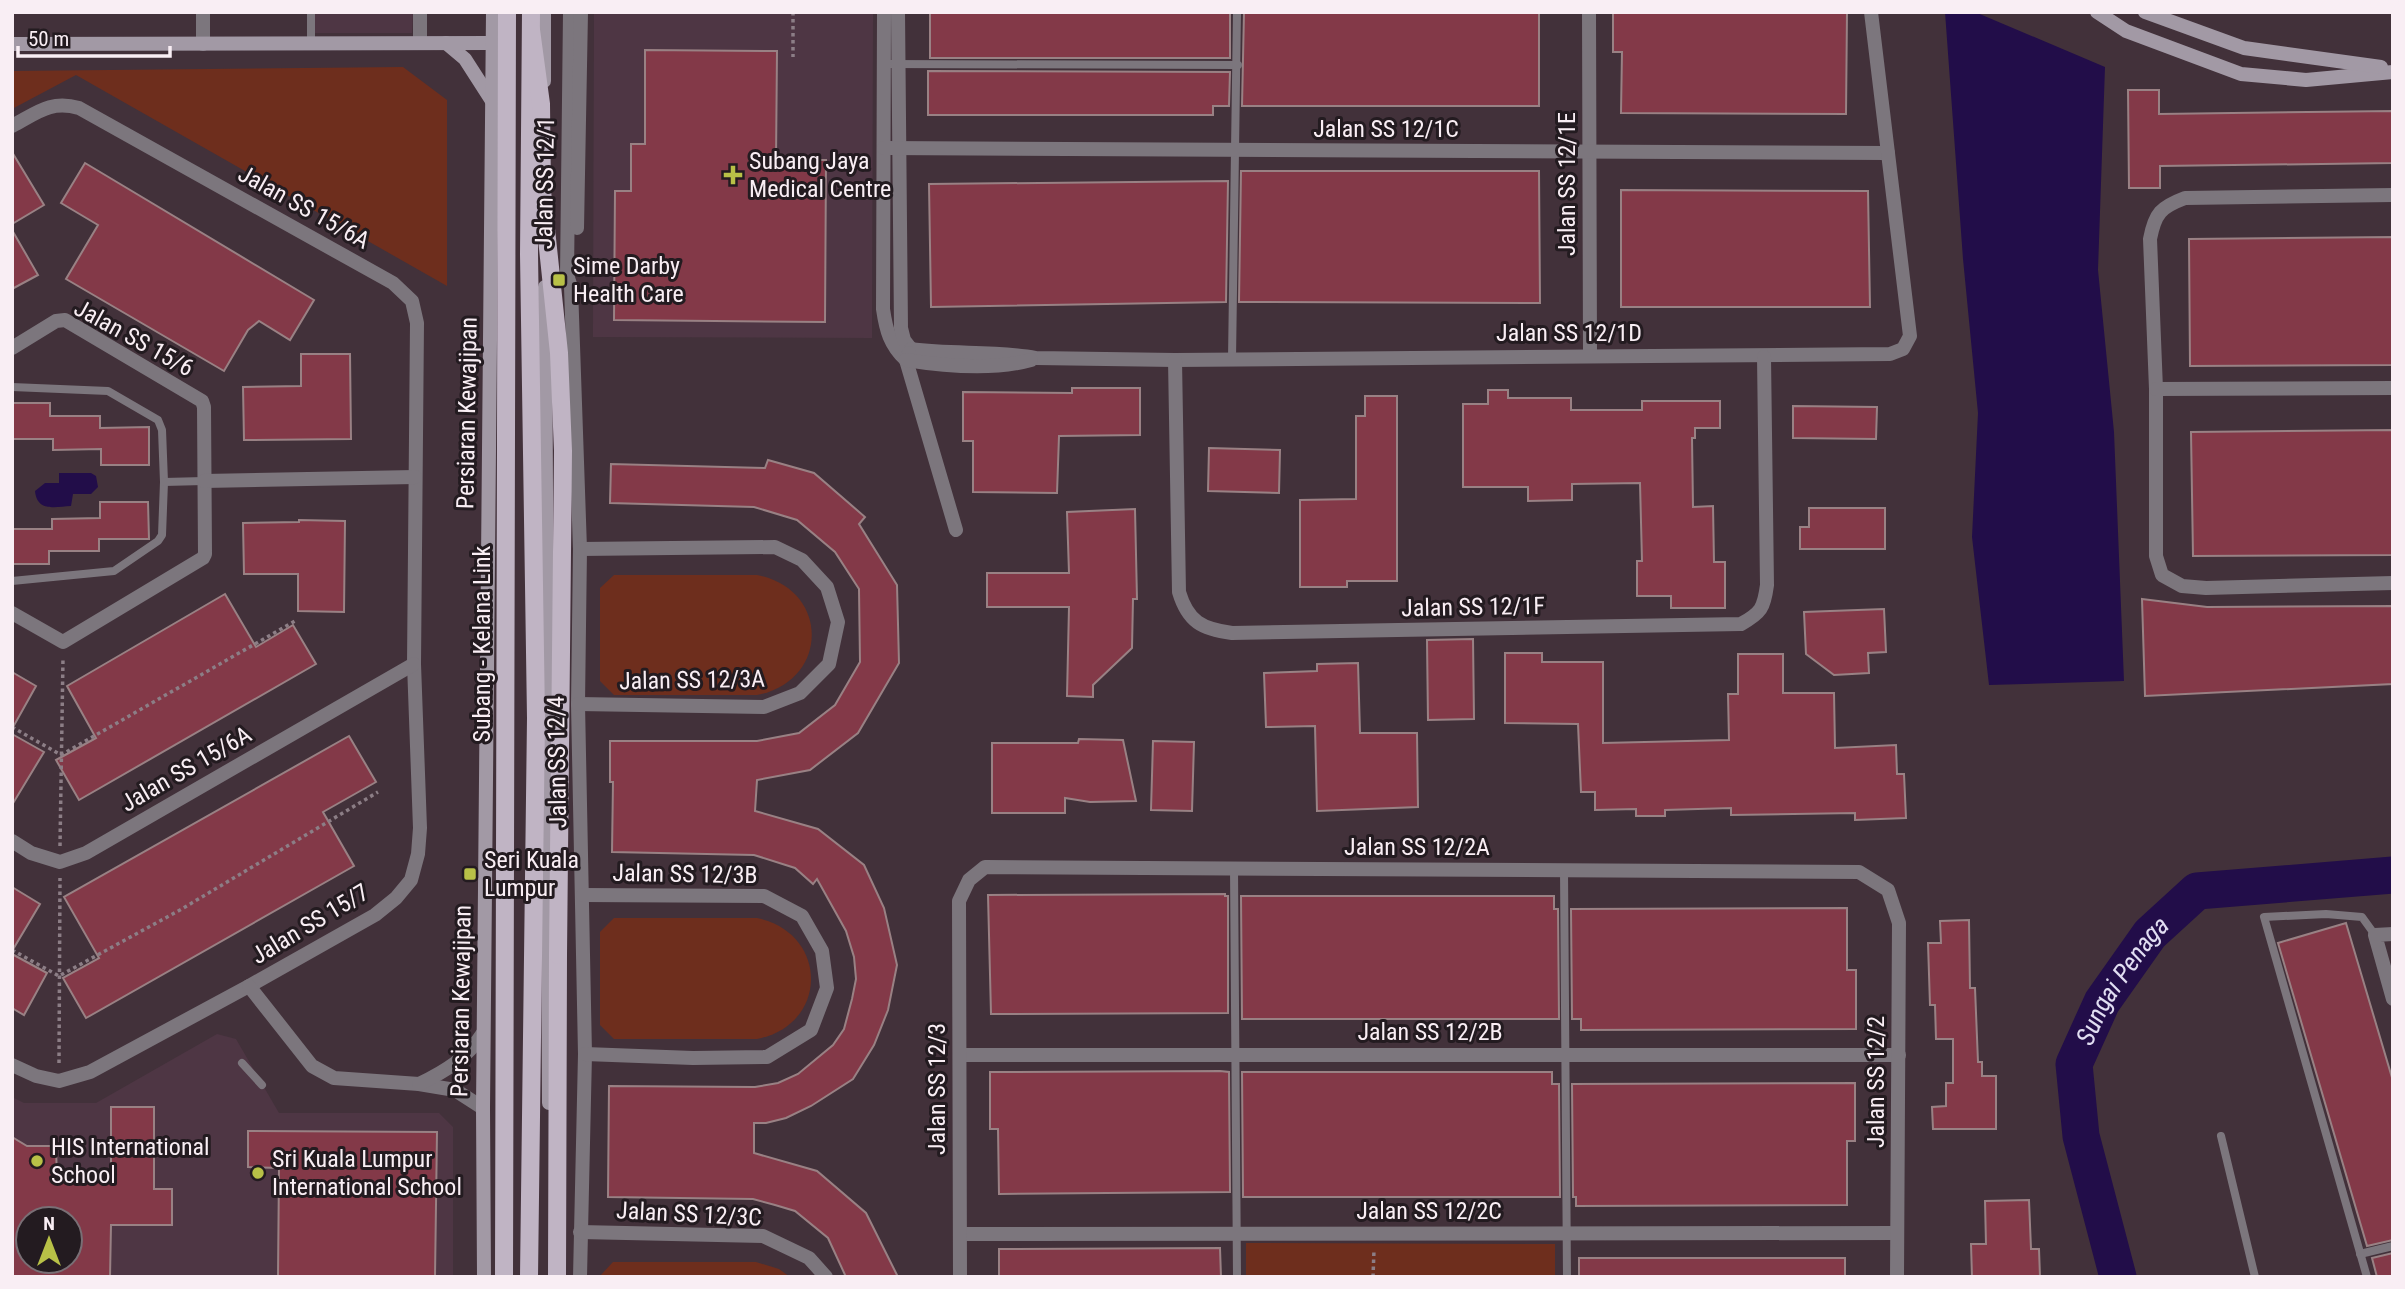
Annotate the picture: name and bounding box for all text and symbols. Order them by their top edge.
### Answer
scale bar [18,14,170,58]
text: 50 m [28,27,69,51]
street label: Jalan SS 12/1E [1553,112,1581,256]
street label: Jalan SS 12/1C [1313,115,1459,143]
street label: Jalan SS 12/1 [530,117,560,249]
place label: Subang Jaya Medical Centre [749,147,891,203]
street label: Jalan SS 15/6A [233,159,375,255]
marker: Subang Jaya Medical Centre [723,165,743,185]
place label: Sime Darby Health Care [573,252,684,308]
marker: Sime Darby Health Care [551,272,567,288]
street label: Jalan SS 15/6 [69,294,199,382]
street label: Persiaran Kewajipan [451,317,483,509]
street label: Jalan SS 12/1D [1496,319,1642,347]
street label: Subang - Kelana Link [468,545,496,742]
street label: Jalan SS 12/1F [1401,592,1545,622]
street label: Jalan SS 12/3A [619,665,765,695]
street label: Jalan SS 12/4 [542,696,572,828]
street label: Jalan SS 15/6A [116,720,256,818]
street label: Jalan SS 12/2A [1344,833,1490,861]
place label: Seri Kuala Lumpur [484,846,579,902]
street label: Jalan SS 12/3B [612,859,758,889]
marker: Seri Kuala Lumpur [462,866,478,882]
street label: Jalan SS 15/7 [246,878,374,970]
street label: Persiaran Kewajipan [445,905,477,1097]
water label: Sungai Penaga [2070,910,2175,1049]
street label: Jalan SS 12/2 [1862,1016,1890,1148]
street label: Jalan SS 12/2B [1357,1018,1503,1046]
street label: Jalan SS 12/3 [923,1023,951,1155]
place label: HIS International School [51,1133,210,1189]
place label: Sri Kuala Lumpur International School [272,1145,462,1201]
marker: HIS International School [29,1153,45,1169]
marker: Sri Kuala Lumpur International School [250,1165,266,1181]
street label: Jalan SS 12/3C [616,1196,762,1232]
street label: Jalan SS 12/2C [1356,1197,1502,1225]
north arrow [14,1205,84,1275]
text: N [43,1212,55,1235]

